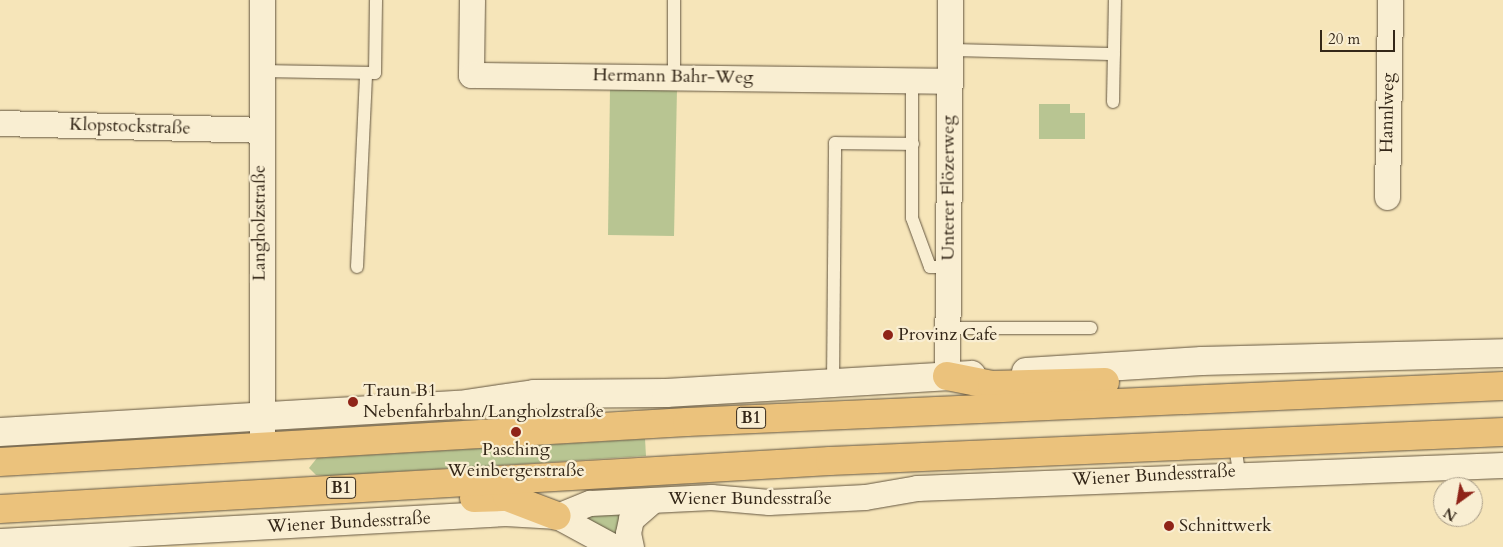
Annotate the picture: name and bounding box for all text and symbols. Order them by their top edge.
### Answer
scale bar [1323,20,1398,52]
text: 20 m [1328,29,1360,49]
street label: Hermann Bahr-Weg [592,65,754,89]
street label: Hannlweg [1376,73,1400,153]
street label: Klopstockstraße [69,114,191,140]
street label: Unterer Flözerweg [938,116,960,260]
street label: Langholzstraße [249,165,271,281]
place label: Provinz Cafe [898,324,997,346]
marker: Provinz Cafe [882,329,894,341]
place label: Traun B1 Nebenfahrbahn/Langholzstraße [363,381,604,424]
marker: Traun B1 Nebenfahrbahn/Langholzstraße [347,396,359,408]
road number: B1 [736,404,766,432]
marker: Pasching Weinbergerstraße [510,426,522,438]
place label: Pasching Weinbergerstraße [447,440,585,482]
street label: Wiener Bundesstraße [1072,461,1236,491]
road number: B1 [326,474,356,502]
north arrow [1433,477,1483,527]
street label: Wiener Bundesstraße [668,488,832,510]
text: N [1440,503,1461,526]
street label: Wiener Bundesstraße [267,508,431,538]
place label: Schnittwerk [1179,515,1272,537]
marker: Schnittwerk [1163,520,1175,532]

